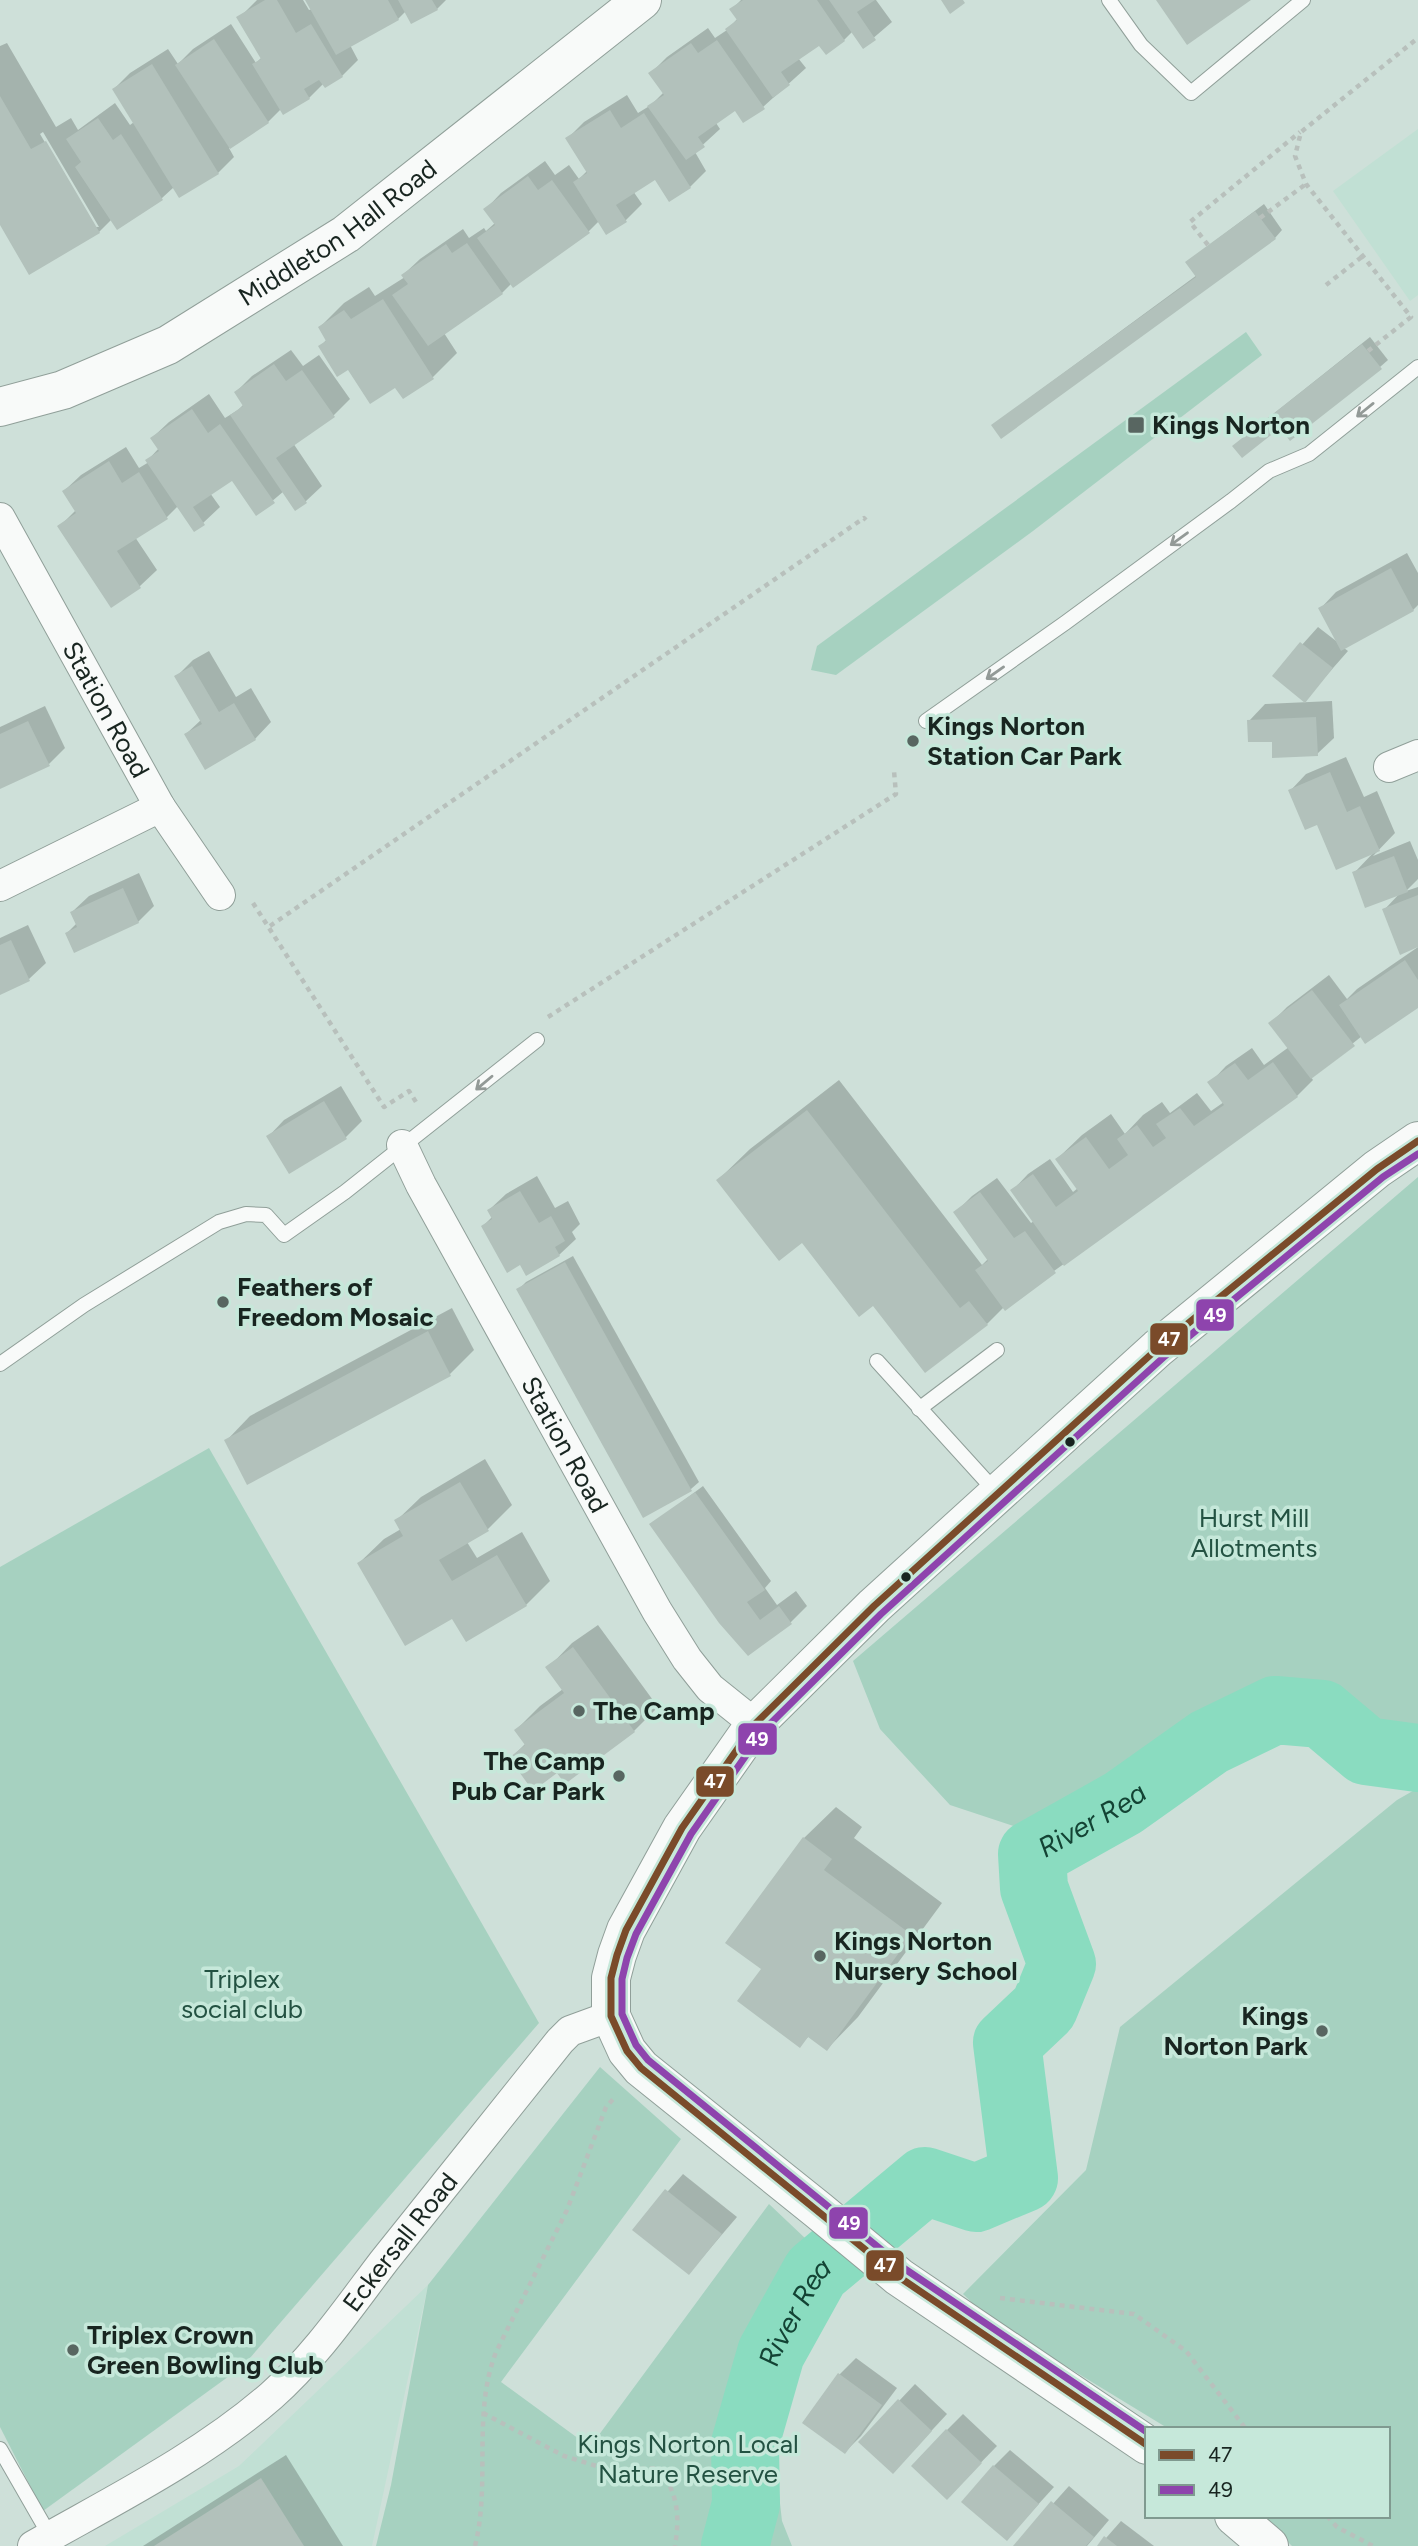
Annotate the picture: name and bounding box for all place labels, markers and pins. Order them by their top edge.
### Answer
place label: Kings Norton [1152,409,1310,441]
marker: Kings Norton [1126,415,1146,435]
place label: Kings Norton Station Car Park [927,710,1122,772]
marker: Kings Norton Station Car Park [905,733,921,749]
place label: Feathers of Freedom Mosaic [237,1271,434,1333]
marker: Feathers of Freedom Mosaic [215,1294,231,1310]
unlabelled marker [1063,1435,1077,1449]
unlabelled marker [899,1570,913,1584]
place label: The Camp [593,1695,715,1727]
marker: The Camp [571,1703,587,1719]
place label: The Camp Pub Car Park [451,1745,605,1807]
marker: The Camp Pub Car Park [611,1768,627,1784]
place label: Kings Norton Nursery School [834,1925,1018,1987]
marker: Kings Norton Nursery School [812,1948,828,1964]
place label: Kings Norton Park [1164,2000,1308,2062]
marker: Kings Norton Park [1314,2023,1330,2039]
place label: Triplex Crown Green Bowling Club [87,2319,323,2381]
marker: Triplex Crown Green Bowling Club [65,2342,81,2358]

